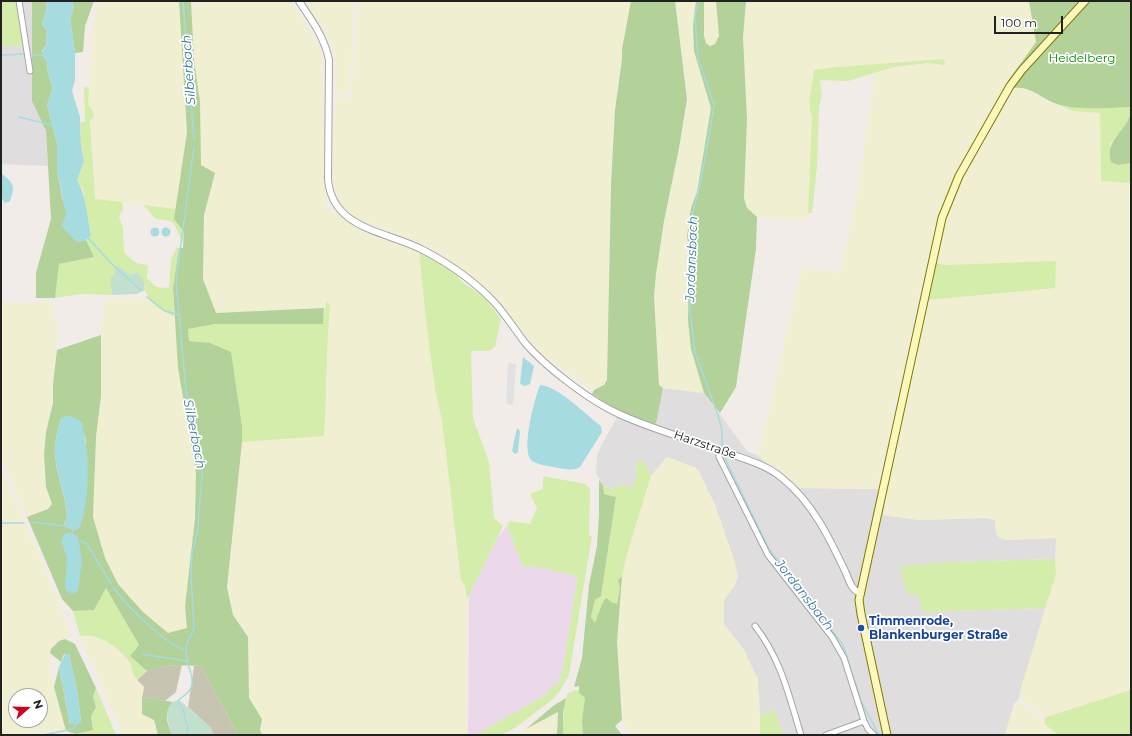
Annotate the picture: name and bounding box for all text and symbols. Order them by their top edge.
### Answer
scale bar [996,8,1065,34]
text: 100 m [1001,15,1037,30]
water label: Silberbach [179,34,199,106]
park label: Heidelberg [1048,51,1116,65]
water label: Jordansbach [683,216,701,302]
water label: Silberbach [180,398,208,470]
street label: Harzstraße [672,428,738,462]
water label: Jordansbach [771,556,837,634]
place label: Timmenrode, Blankenburger Straße [869,614,1008,642]
marker: Timmenrode, Blankenburger Straße [856,623,866,633]
north arrow [8,688,48,728]
text: N [30,698,46,711]

